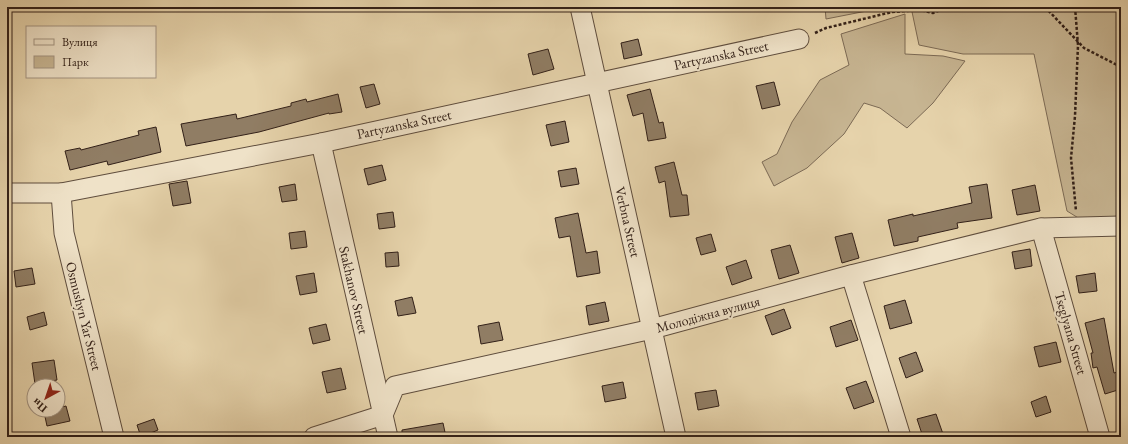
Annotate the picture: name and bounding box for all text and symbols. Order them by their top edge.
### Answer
legend [26,26,156,78]
text: Вулиця [62,34,98,50]
street label: Partyzanska Street [672,36,771,74]
text: Парк [62,54,89,70]
street label: Partyzanska Street [355,105,454,143]
street label: Verbna Street [611,185,645,260]
street label: Stakhanov Street [335,244,373,336]
street label: Osmushyn Yar Street [62,260,106,373]
street label: Tseglyana Street [1051,289,1092,377]
street label: Молодіжна вулиця [654,292,762,336]
north arrow [26,378,66,418]
text: Пн [29,395,50,416]

